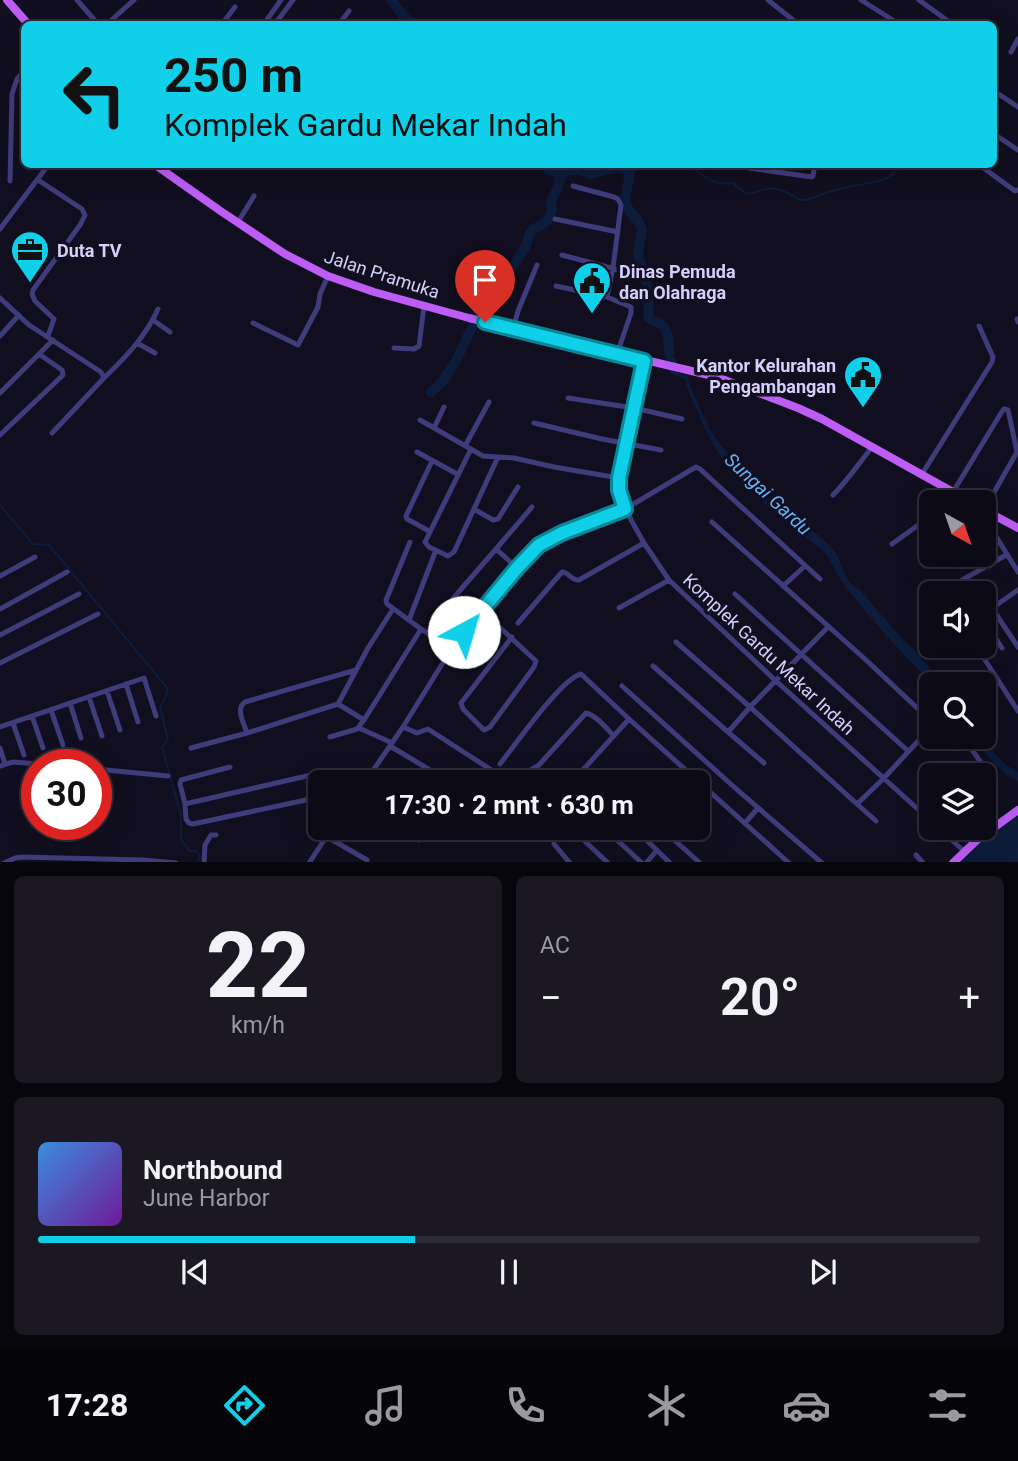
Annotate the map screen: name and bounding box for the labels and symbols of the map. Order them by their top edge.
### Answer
office icon: Duta TV [9,229,51,284]
place label: Duta TV [57,240,122,261]
street label: Jalan Pramuka [322,246,442,302]
pin [455,250,515,322]
public building icon: Dinas Pemuda dan Olahraga [571,260,613,315]
place label: Dinas Pemuda dan Olahraga [619,261,736,303]
public building icon: Kantor Kelurahan Pengambangan [842,354,884,409]
place label: Kantor Kelurahan Pengambangan [696,355,836,397]
water label: Sungai Gardu [720,448,816,540]
north arrow [919,490,996,567]
street label: Komplek Gardu Mekar Indah [679,569,859,739]
position arrow [427,595,501,669]
speed limit sign: 30 [21,749,112,840]

